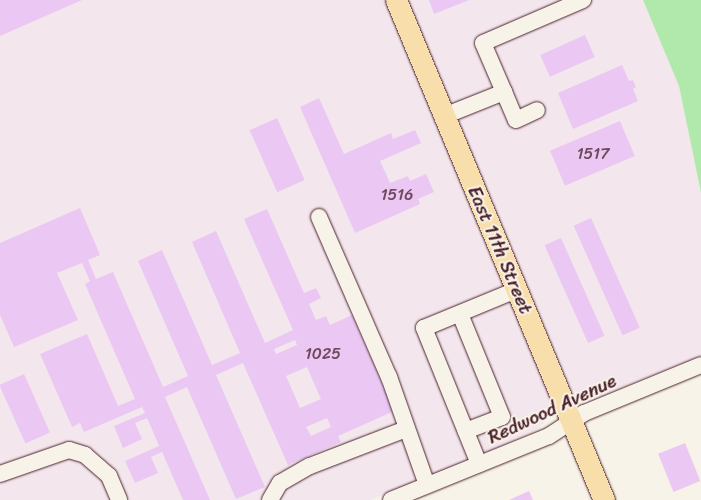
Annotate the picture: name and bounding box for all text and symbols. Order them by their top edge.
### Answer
house number: 1517 [577,144,609,164]
street label: East 11th Street [463,183,537,317]
house number: 1516 [381,185,413,205]
house number: 1025 [305,344,341,364]
street label: Redwood Avenue [484,369,620,449]

